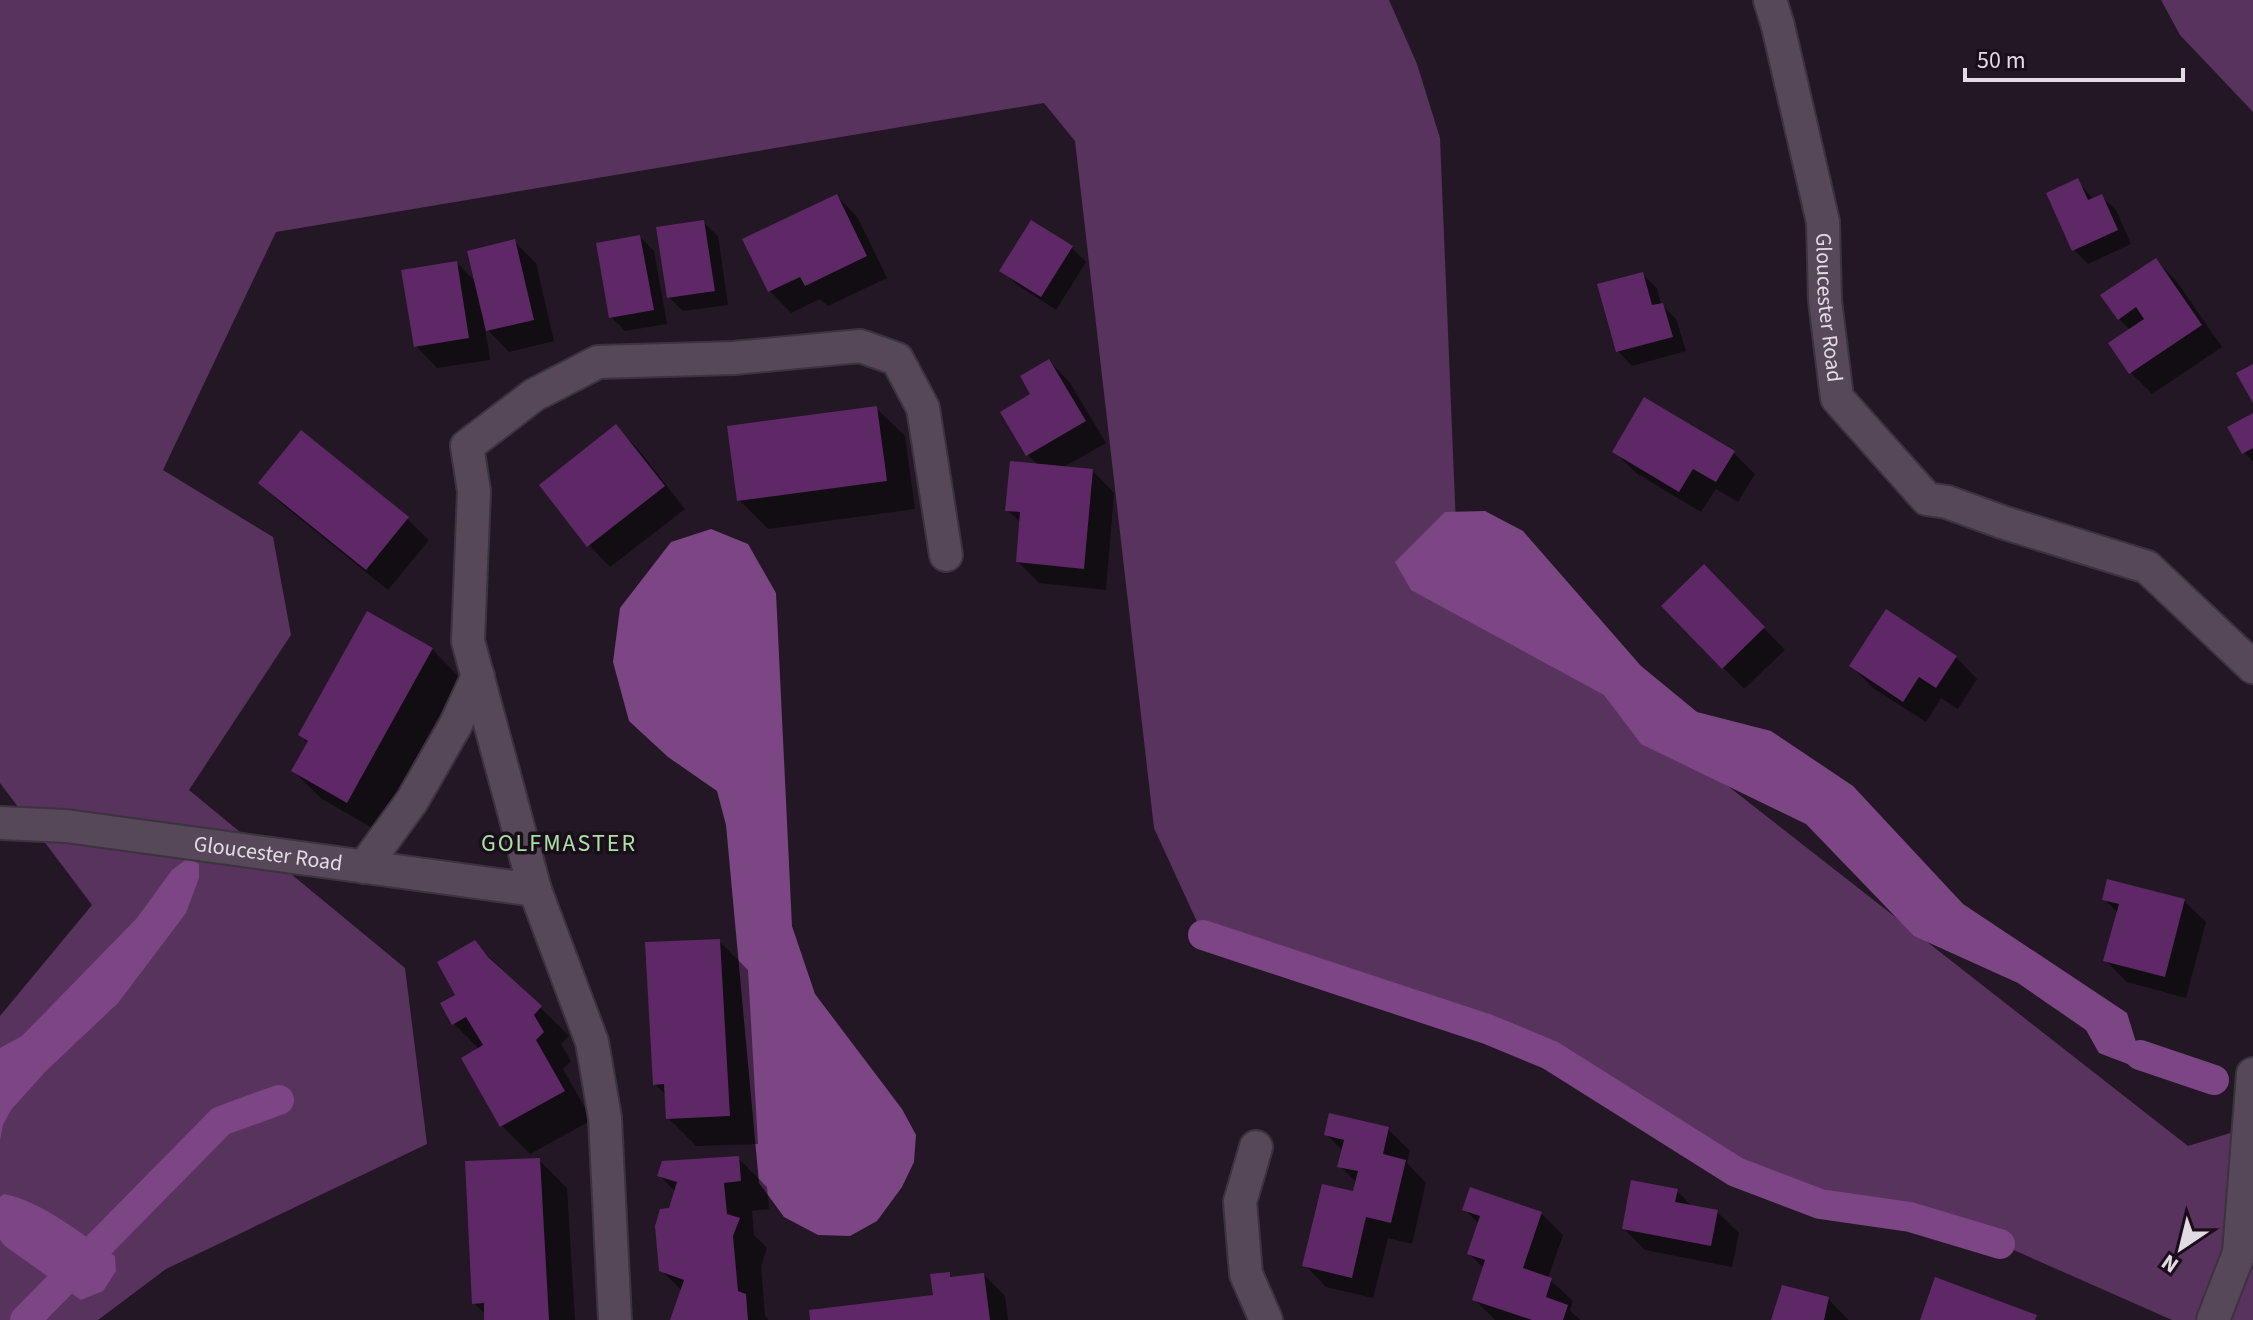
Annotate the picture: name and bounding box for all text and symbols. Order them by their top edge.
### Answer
scale bar [1965,32,2183,82]
text: 50 m [1977,43,2026,78]
street label: Gloucester Road [1807,232,1851,384]
district label: GOLFMASTER [481,826,637,861]
street label: Gloucester Road [192,828,344,880]
north arrow [2141,1208,2221,1288]
text: N [2155,1246,2185,1281]

